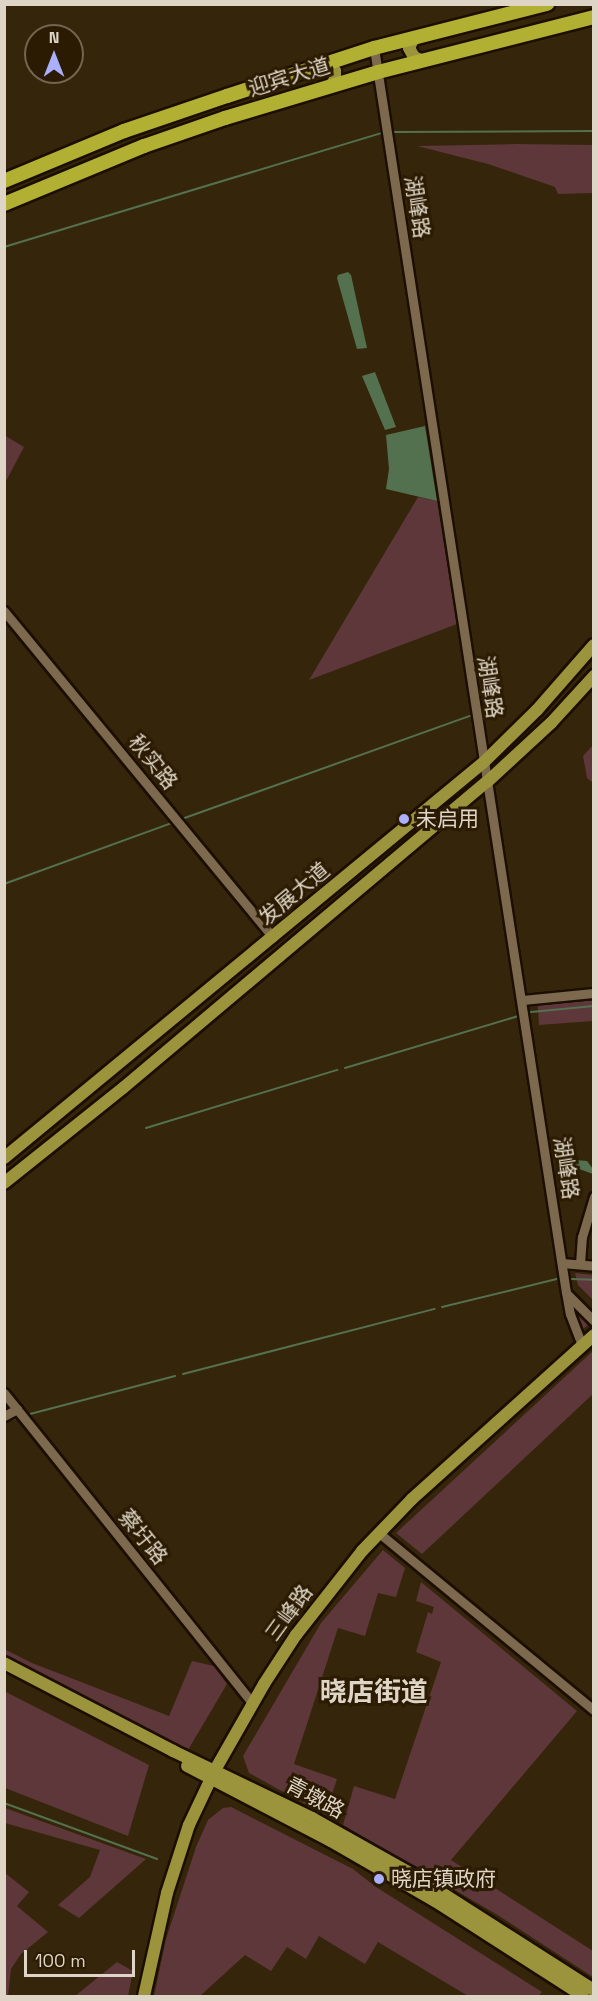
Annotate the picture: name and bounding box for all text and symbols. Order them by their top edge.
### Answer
north arrow [24,24,84,84]
text: N [49,27,59,48]
street label: 迎宾大道 [245,53,333,101]
street label: 湖峰路 [400,174,434,240]
street label: 湖峰路 [473,654,507,720]
street label: 秋实路 [123,730,183,794]
place label: 未启用 [416,806,479,832]
marker: 未启用 [397,812,411,826]
street label: 发展大道 [254,857,334,931]
street label: 湖峰路 [549,1135,583,1201]
street label: 蔡圩路 [113,1505,173,1569]
street label: 三峰路 [260,1580,318,1646]
district label: 晓店街道 [320,1676,428,1708]
street label: 青墩路 [281,1772,349,1824]
place label: 晓店镇政府 [391,1866,496,1892]
marker: 晓店镇政府 [372,1872,386,1886]
scale bar [27,1938,138,1976]
text: 100 m [35,1949,86,1972]

